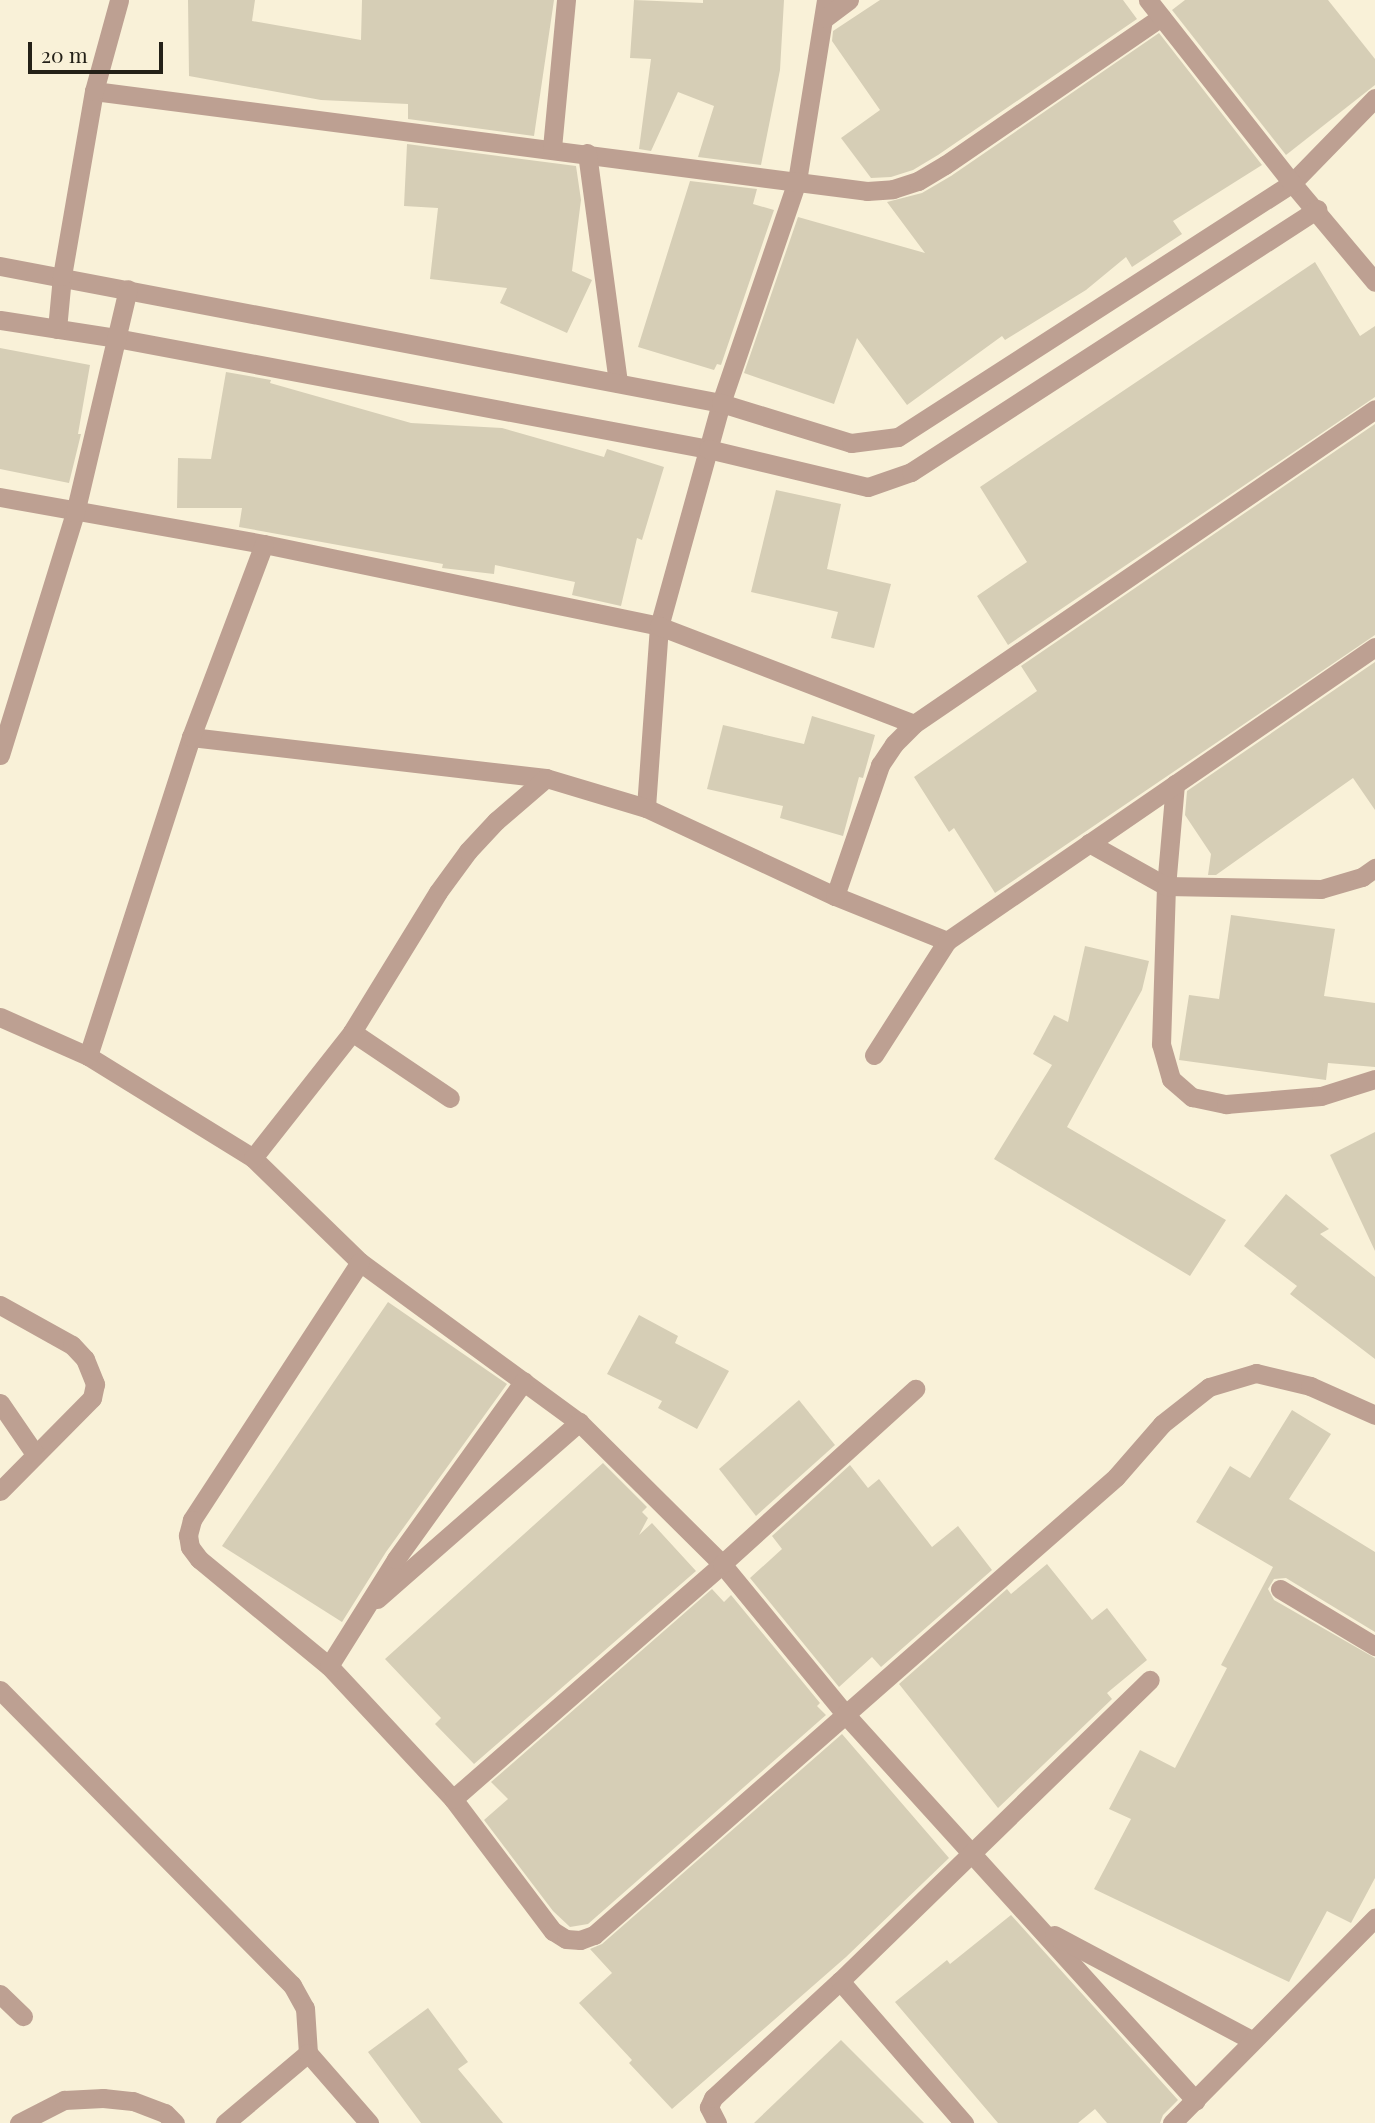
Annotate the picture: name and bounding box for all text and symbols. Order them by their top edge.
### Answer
scale bar [32,28,166,72]
text: 20 m [41,40,88,68]

